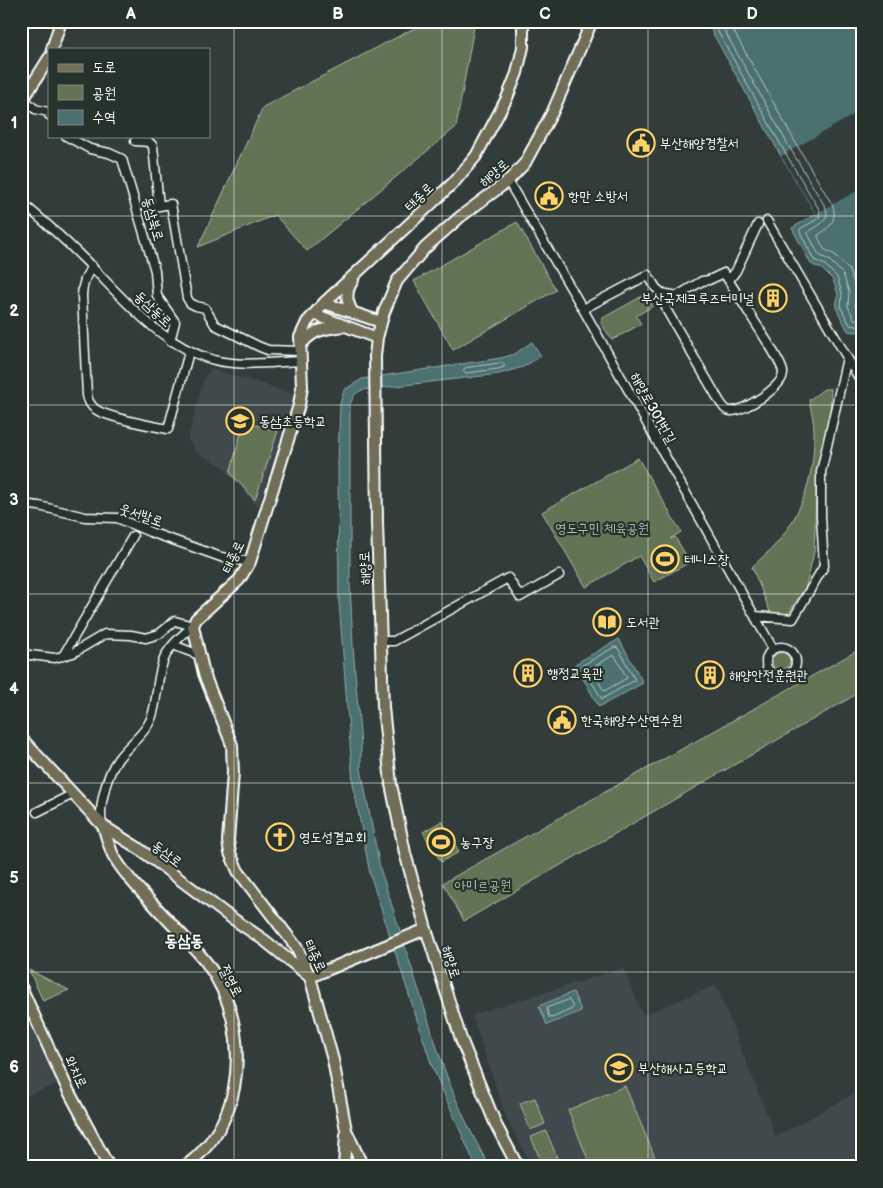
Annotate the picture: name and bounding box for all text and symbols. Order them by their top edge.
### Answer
text: A [125,5,136,24]
text: B [332,5,344,24]
text: C [539,5,551,24]
text: D [746,5,758,24]
legend [48,48,210,138]
text: 도로 [92,58,116,77]
text: 공원 [92,84,116,103]
text: 수역 [92,108,116,127]
text: 1 [11,114,17,133]
public building icon: 부산해양경찰서 [626,128,656,158]
place label: 부산해양경찰서 [660,135,739,152]
street label: 해양로 [476,155,512,191]
street label: 태종로 [401,179,437,215]
public building icon: 항만 소방서 [534,181,564,211]
place label: 항만 소방서 [568,188,628,205]
street label: 동삼북로 [139,195,167,243]
building icon: 부산국제크루즈터미널 [758,283,788,313]
street label: 동삼동로 [131,287,175,331]
place label: 부산국제크루즈터미널 [641,290,754,307]
text: 2 [9,302,19,321]
street label: 해양로301번길 [627,370,680,447]
school or university icon: 동삼초등학교 [225,406,255,436]
place label: 동삼초등학교 [259,413,327,430]
text: 3 [9,491,19,510]
street label: 웃서발로 [117,500,165,530]
park label: 영도구민 체육공원 [555,520,649,537]
street label: 태종로 [218,538,248,576]
sports icon: 테니스장 [650,544,680,574]
street label: 해양로 [356,551,374,585]
place label: 테니스장 [684,551,730,568]
library icon: 도서관 [592,607,622,637]
place label: 도서관 [626,614,660,631]
building icon: 행정교육관 [513,658,543,688]
building icon: 해양안전훈련관 [695,660,725,690]
place label: 행정교육관 [547,665,603,682]
place label: 해양안전훈련관 [729,667,808,684]
text: 4 [9,680,19,699]
public building icon: 한국해양수산연수원 [547,705,577,735]
place label: 한국해양수산연수원 [581,712,682,729]
church icon: 영도성결교회 [265,822,295,852]
sports icon: 농구장 [426,827,456,857]
place label: 영도성결교회 [299,829,367,846]
place label: 농구장 [460,834,495,851]
street label: 동삼로 [148,837,186,871]
text: 5 [9,869,19,888]
park label: 아미르공원 [455,877,511,894]
district label: 동삼동 [165,932,203,951]
street label: 태종로 [300,937,330,975]
street label: 해양로 [438,943,464,981]
street label: 절영로 [216,962,246,1000]
street label: 와치로 [61,1053,91,1091]
school or university icon: 부산해사고등학교 [604,1053,634,1083]
text: 6 [9,1058,19,1077]
place label: 부산해사고등학교 [638,1060,728,1077]

